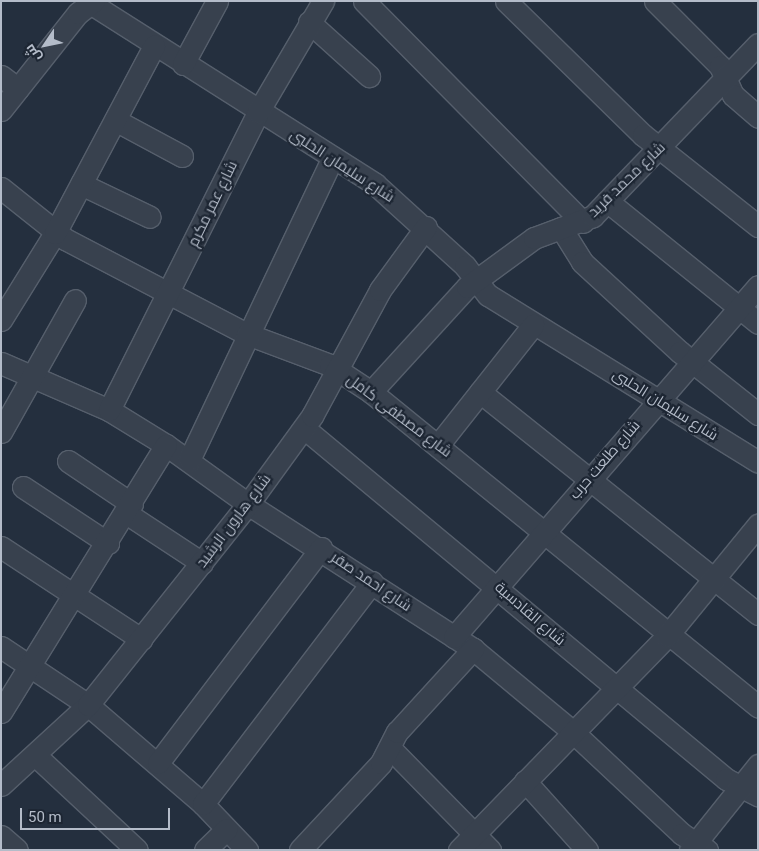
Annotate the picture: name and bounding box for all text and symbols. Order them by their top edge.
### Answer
north arrow [20,20,70,70]
text: ش [21,41,44,65]
street label: شارع سليمان الحلبى [286,126,398,206]
street label: شارع محمد فريد [585,139,669,221]
street label: شارع عمر مكرم [184,158,242,250]
street label: شارع سليمان الحلبى [609,365,721,445]
street label: شارع مصطفى كامل [343,371,455,461]
street label: شارع طلعت حرب [566,417,644,503]
street label: شارع هارون الرشيد [193,471,275,571]
street label: شارع احمد صقر [327,548,415,616]
street label: شارع القادسية [491,578,569,650]
scale bar [22,798,172,830]
text: 50 m [28,808,62,826]

